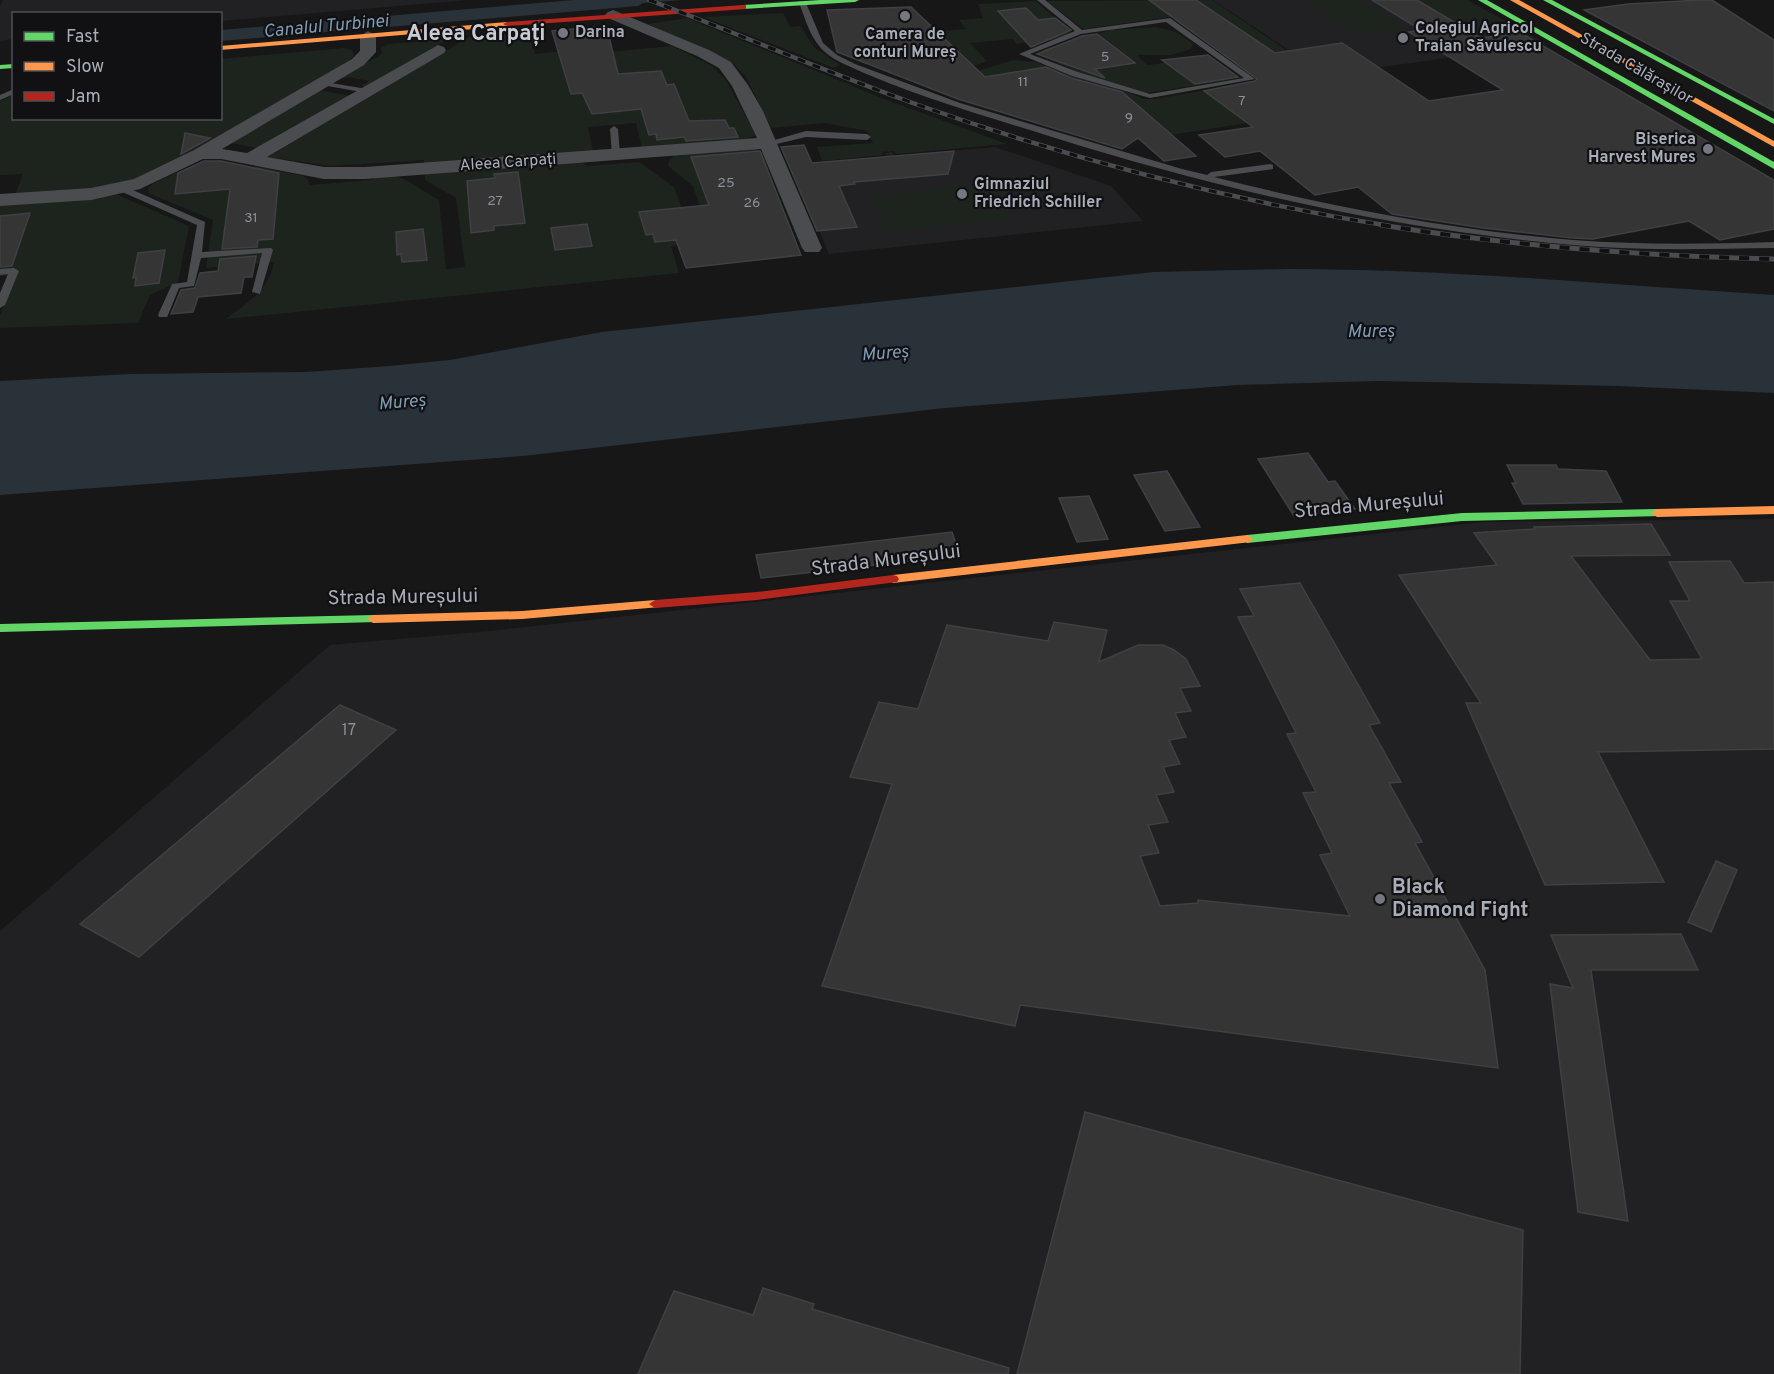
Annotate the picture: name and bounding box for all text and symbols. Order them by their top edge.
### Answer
marker: Camera de conturi Mureș [898,9,912,23]
water label: Canalul Turbinei [262,10,391,44]
legend [12,12,222,120]
place label: Colegiul Agricol Traian Săvulescu [1415,19,1542,57]
district label: Aleea Carpați [406,21,546,48]
place label: Darina [575,23,625,43]
place label: Camera de conturi Mureș [853,25,957,63]
text: Fast [66,26,99,49]
marker: Darina [556,26,570,40]
street label: Strada Călărașilor [1576,29,1696,109]
marker: Colegiul Agricol Traian Săvulescu [1396,31,1410,45]
house number: 5 [1101,49,1109,66]
text: Slow [66,56,104,79]
house number: 11 [1018,74,1028,91]
text: Jam [66,86,101,109]
house number: 7 [1238,93,1246,110]
house number: 9 [1125,110,1133,127]
place label: Biserica Harvest Mures [1588,130,1696,168]
marker: Biserica Harvest Mures [1701,142,1715,156]
street label: Aleea Carpați [459,150,557,176]
house number: 25 [717,175,735,192]
place label: Gimnaziul Friedrich Schiller [974,175,1102,213]
marker: Gimnaziul Friedrich Schiller [955,187,969,201]
house number: 27 [487,193,503,210]
house number: 26 [744,195,760,212]
house number: 31 [244,210,258,227]
water label: Mureș [1347,321,1396,344]
water label: Mureș [861,341,910,367]
water label: Mureș [377,389,427,417]
street label: Strada Mureșului [1293,486,1445,526]
street label: Strada Mureșului [810,539,962,583]
street label: Strada Mureșului [328,584,478,612]
house number: 17 [342,721,356,741]
place label: Black Diamond Fight [1392,875,1529,924]
marker: Black Diamond Fight [1373,892,1387,906]

